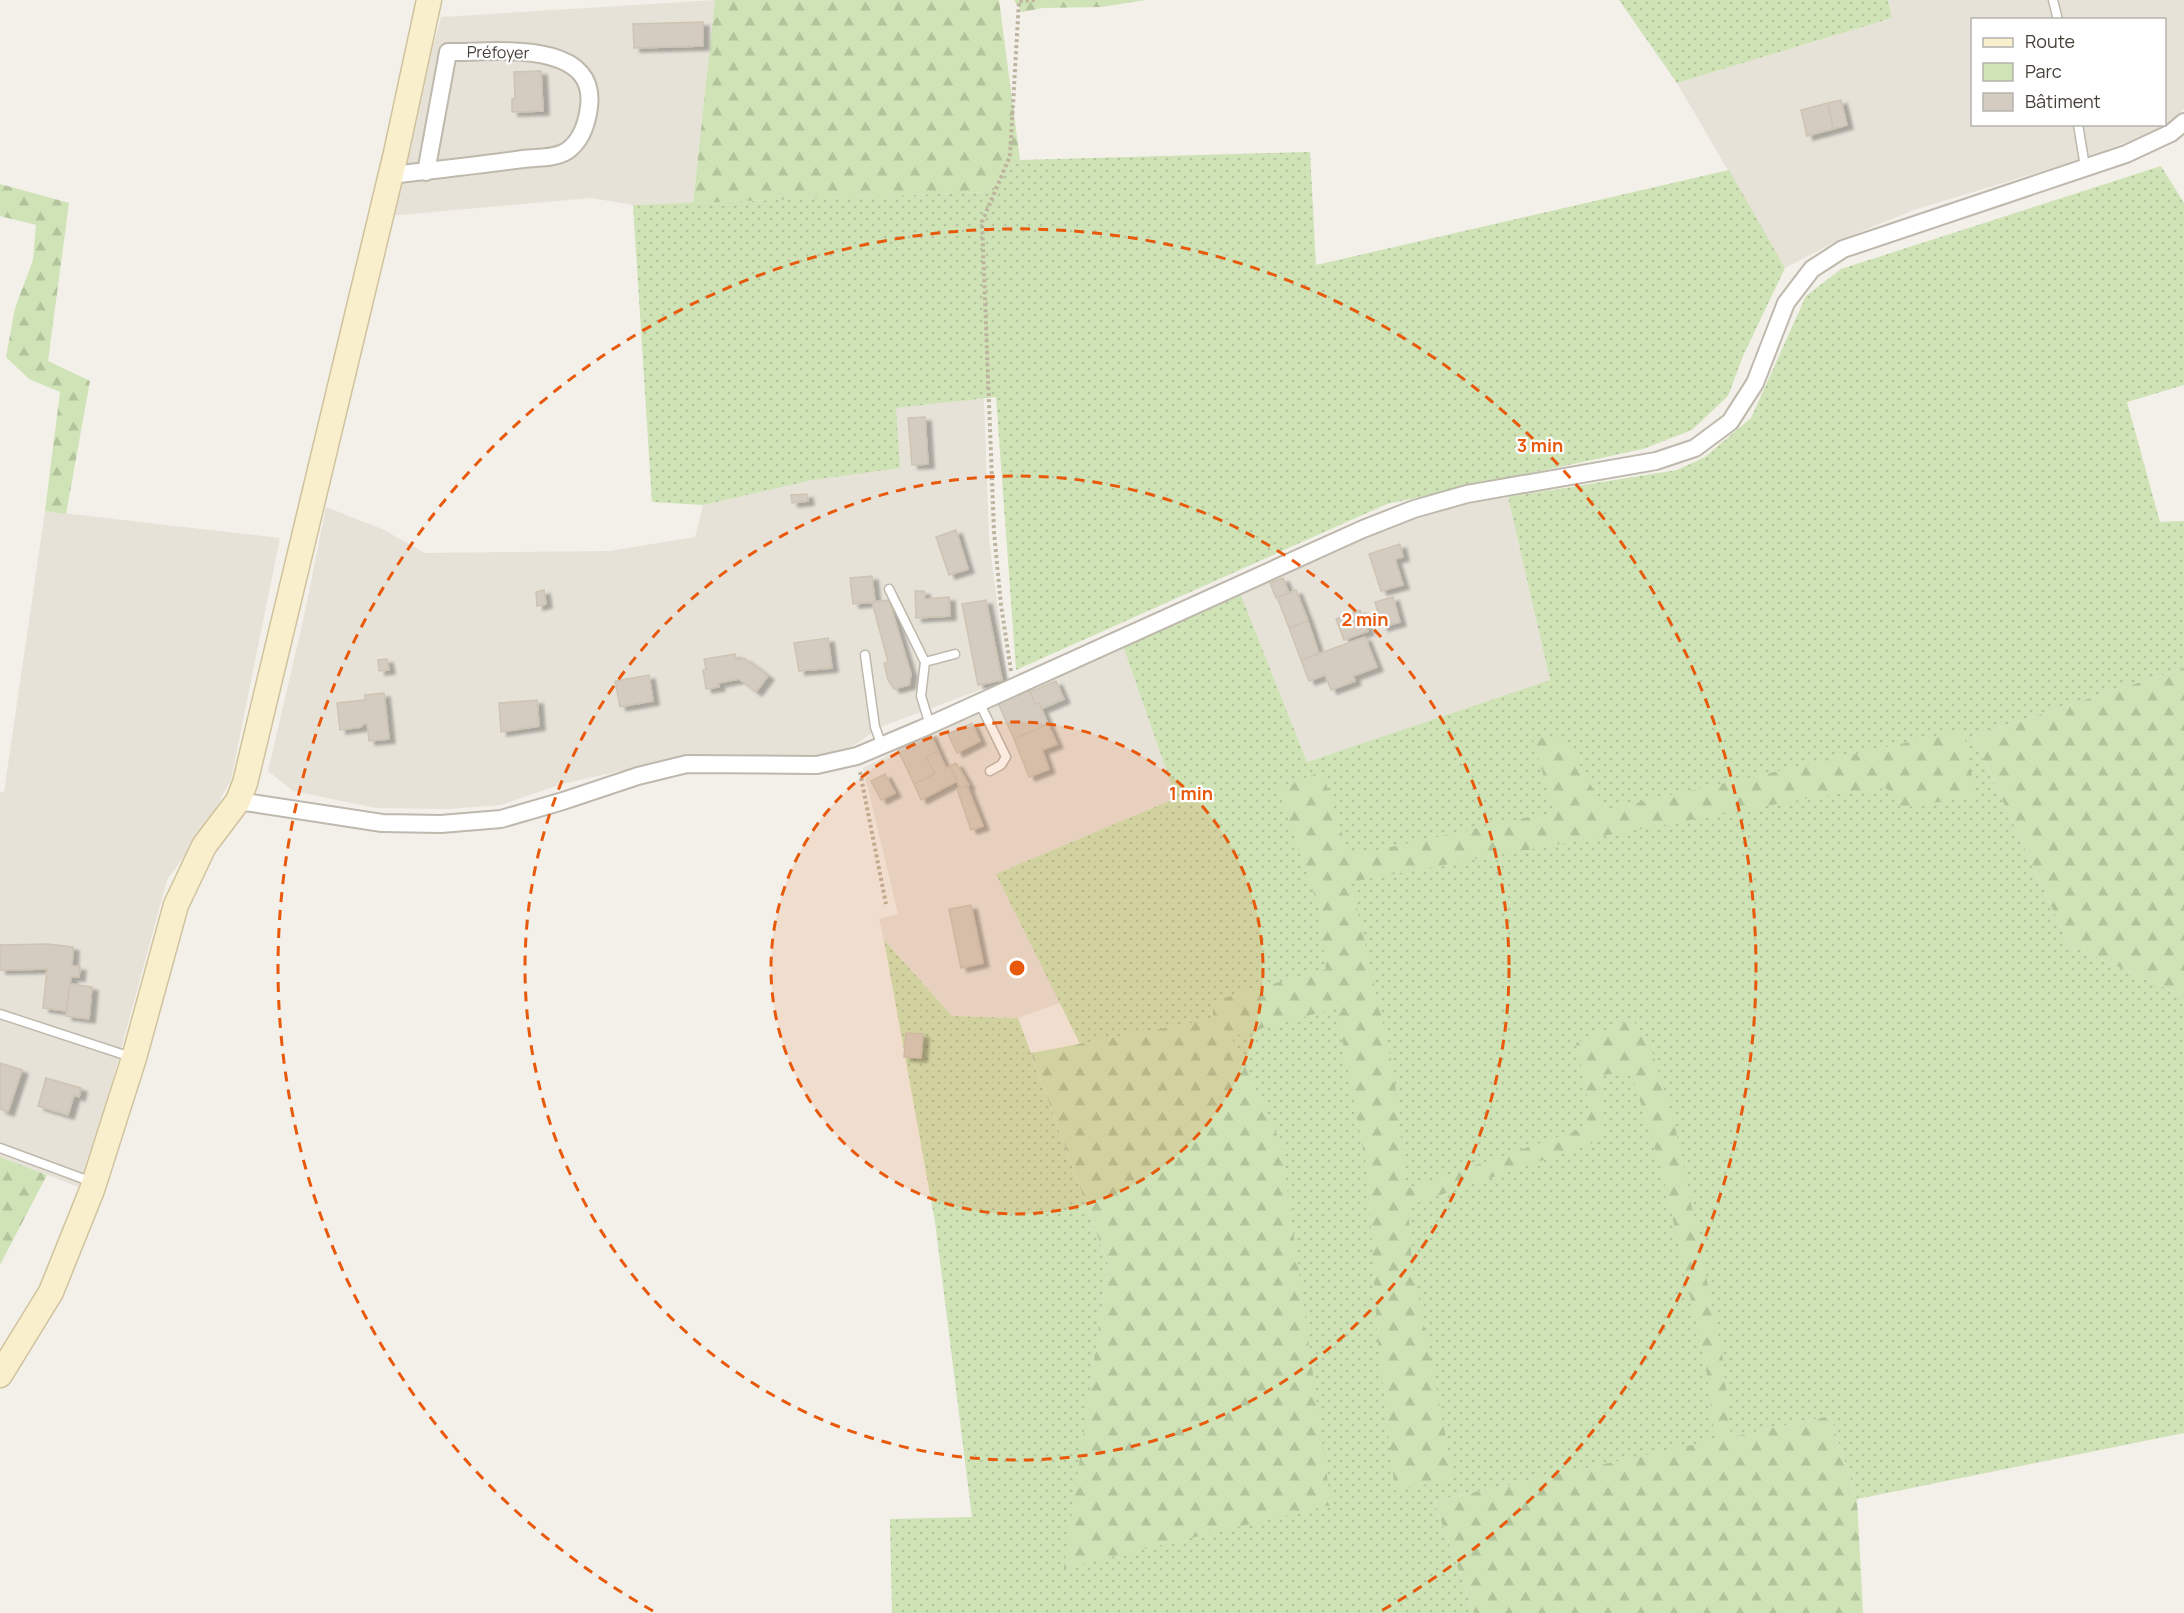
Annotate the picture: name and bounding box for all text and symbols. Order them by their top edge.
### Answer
legend [1971,18,2166,126]
text: Route [2025,29,2075,53]
street label: Préfoyer [467,40,530,64]
text: Parc [2025,59,2062,83]
text: Bâtiment [2025,89,2101,113]
text: 3 min [1517,433,1563,457]
text: 2 min [1342,607,1388,631]
text: 1 min [1169,781,1213,805]
centre of rings [1007,958,1027,978]

